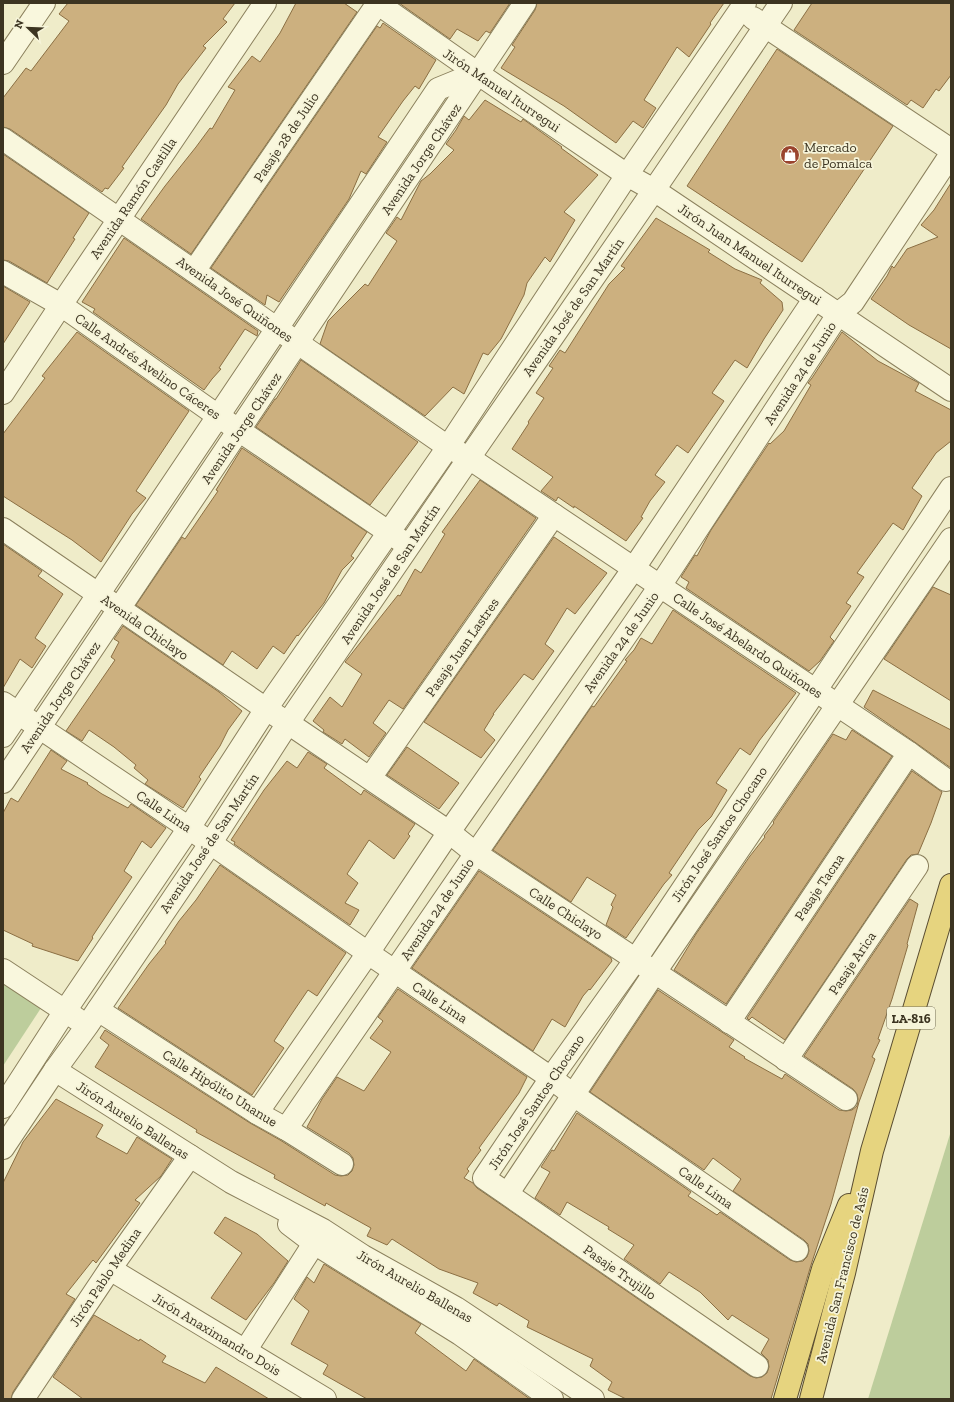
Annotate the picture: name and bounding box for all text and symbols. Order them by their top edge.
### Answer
north arrow [8,8,48,48]
text: N [12,17,27,31]
street label: Jirón Manuel Iturregui [440,45,564,136]
street label: Pasaje 28 de Julio [250,89,323,185]
street label: Avenida Jorge Chávez [378,100,465,218]
street label: Avenida Ramón Castilla [86,134,180,262]
place label: Mercado de Pomalca [804,139,872,172]
shop icon: Mercado de Pomalca [779,144,801,166]
street label: Jirón Juan Manuel Iturregui [675,200,825,309]
street label: Avenida José de San Martín [519,235,628,380]
street label: Avenida José Quiñones [173,253,296,346]
street label: Calle Andrés Avelino Cáceres [72,310,224,423]
street label: Avenida 24 de Junio [761,318,840,428]
street label: Avenida Jorge Chávez [198,369,285,487]
street label: Avenida José de San Martín [337,501,444,647]
street label: Avenida 24 de Junio [580,588,663,696]
street label: Calle José Abelardo Quiñones [670,589,826,702]
street label: Avenida Chiclayo [98,591,192,664]
street label: Pasaje Juan Lastres [422,595,503,700]
street label: Avenida Jorge Chávez [17,638,104,756]
street label: Jirón José Santos Chocano [668,763,771,905]
street label: Avenida José de San Martín [156,770,263,916]
street label: Calle Lima [133,787,195,836]
street label: Pasaje Tacna [791,850,848,924]
street label: Avenida 24 de Junio [397,855,478,964]
street label: Calle Chiclayo [526,883,606,944]
street label: Pasaje Arica [825,928,880,998]
street label: Calle Lima [409,978,471,1027]
road number: LA-816 [887,1007,935,1029]
street label: Jirón José Santos Chocano [485,1031,588,1173]
street label: Calle Hipólito Unanue [159,1046,281,1131]
street label: Jirón Aurelio Ballenas [73,1078,192,1163]
street label: Calle Lima [675,1162,737,1213]
street label: Avenida San Francisco de Asís [812,1185,873,1365]
street label: Jirón Pablo Medina [66,1224,145,1330]
street label: Pasaje Trujillo [580,1241,659,1304]
street label: Jirón Aurelio Ballenas [354,1246,476,1327]
street label: Jirón Anaximandro Dois [149,1289,284,1380]

